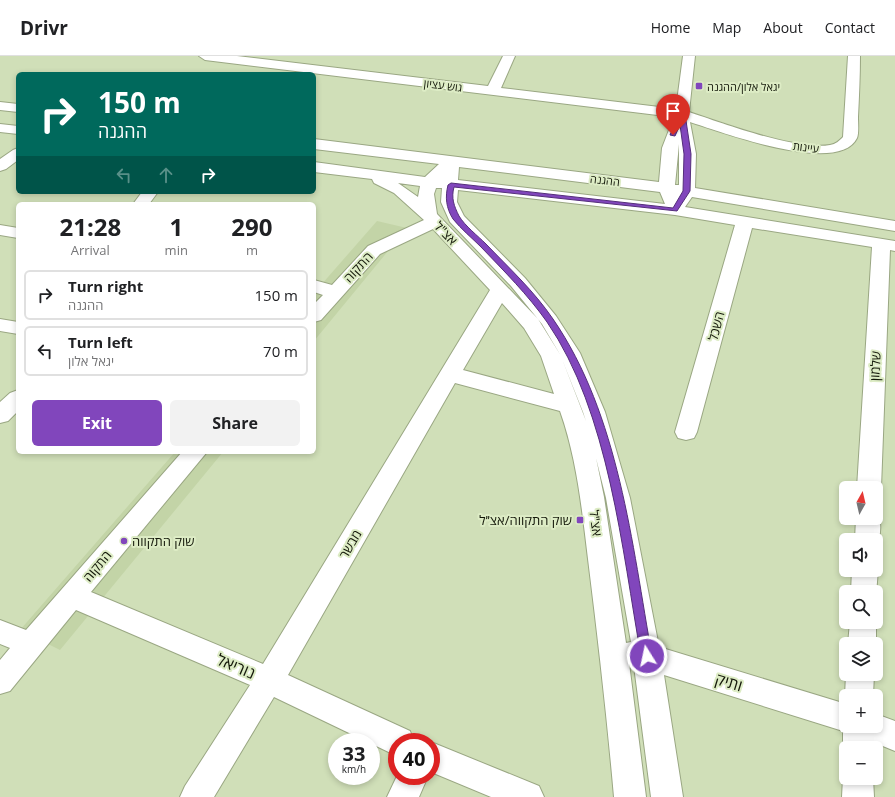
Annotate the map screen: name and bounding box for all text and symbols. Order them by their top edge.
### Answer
text: Drivr [20,15,68,41]
text: Home [651,18,690,37]
text: Map [712,18,741,37]
text: About [763,18,803,37]
text: Contact [825,18,875,37]
street label: גוש עציון [423,75,463,95]
place label: יגאל אלון/ההגנה [707,79,780,94]
marker: יגאל אלון/ההגנה [694,81,704,91]
text: 150 m [98,83,181,121]
icon: right [32,88,84,140]
pin [656,94,690,135]
icon: arrive [662,100,684,122]
text: ההגנה [98,119,147,143]
street label: עיינות [792,138,820,156]
icon: left [113,164,135,186]
icon: ahead [155,164,177,186]
icon: right [197,164,219,186]
street label: ההגנה [589,171,621,189]
text: 21:28 [59,210,121,243]
text: 1 [169,210,183,243]
text: 290 [231,210,273,243]
street label: אצ"ל [430,217,462,249]
text: Arrival [71,241,110,259]
text: min [165,241,188,259]
text: m [246,241,258,259]
street label: התקוה [339,248,377,286]
text: Turn right [68,276,143,296]
icon: right [34,284,56,306]
text: 150 m [254,285,298,305]
text: ההגנה [68,296,103,314]
street label: השכל [703,309,729,343]
text: Turn left [68,332,133,352]
icon: left [34,340,56,362]
text: 70 m [263,341,298,361]
street label: שלמון [865,351,885,381]
text: יגאל אלון [68,352,114,370]
button: Exit [32,400,162,446]
button: Share [170,400,300,446]
north arrow [839,481,883,525]
map controls [839,481,883,785]
street label: אצ"ל [585,509,607,537]
place label: שוק התקווה/אצ״ל [479,511,572,529]
marker: שוק התקווה/אצ״ל [575,515,585,525]
street label: מבשר [335,526,365,562]
place label: שוק התקווה [132,532,195,550]
button: sound [839,533,883,577]
marker: שוק התקווה [119,536,129,546]
street label: התקוה [79,547,115,585]
button: search [839,585,883,629]
position arrow [626,635,668,677]
button: layers [839,637,883,681]
street label: נוריאל [213,648,259,684]
street label: ותיק [713,667,745,697]
button: + [839,689,883,733]
speed limit sign: 40 [388,733,440,785]
text: 33 [343,740,365,767]
button: − [839,741,883,785]
text: km/h [342,762,366,776]

